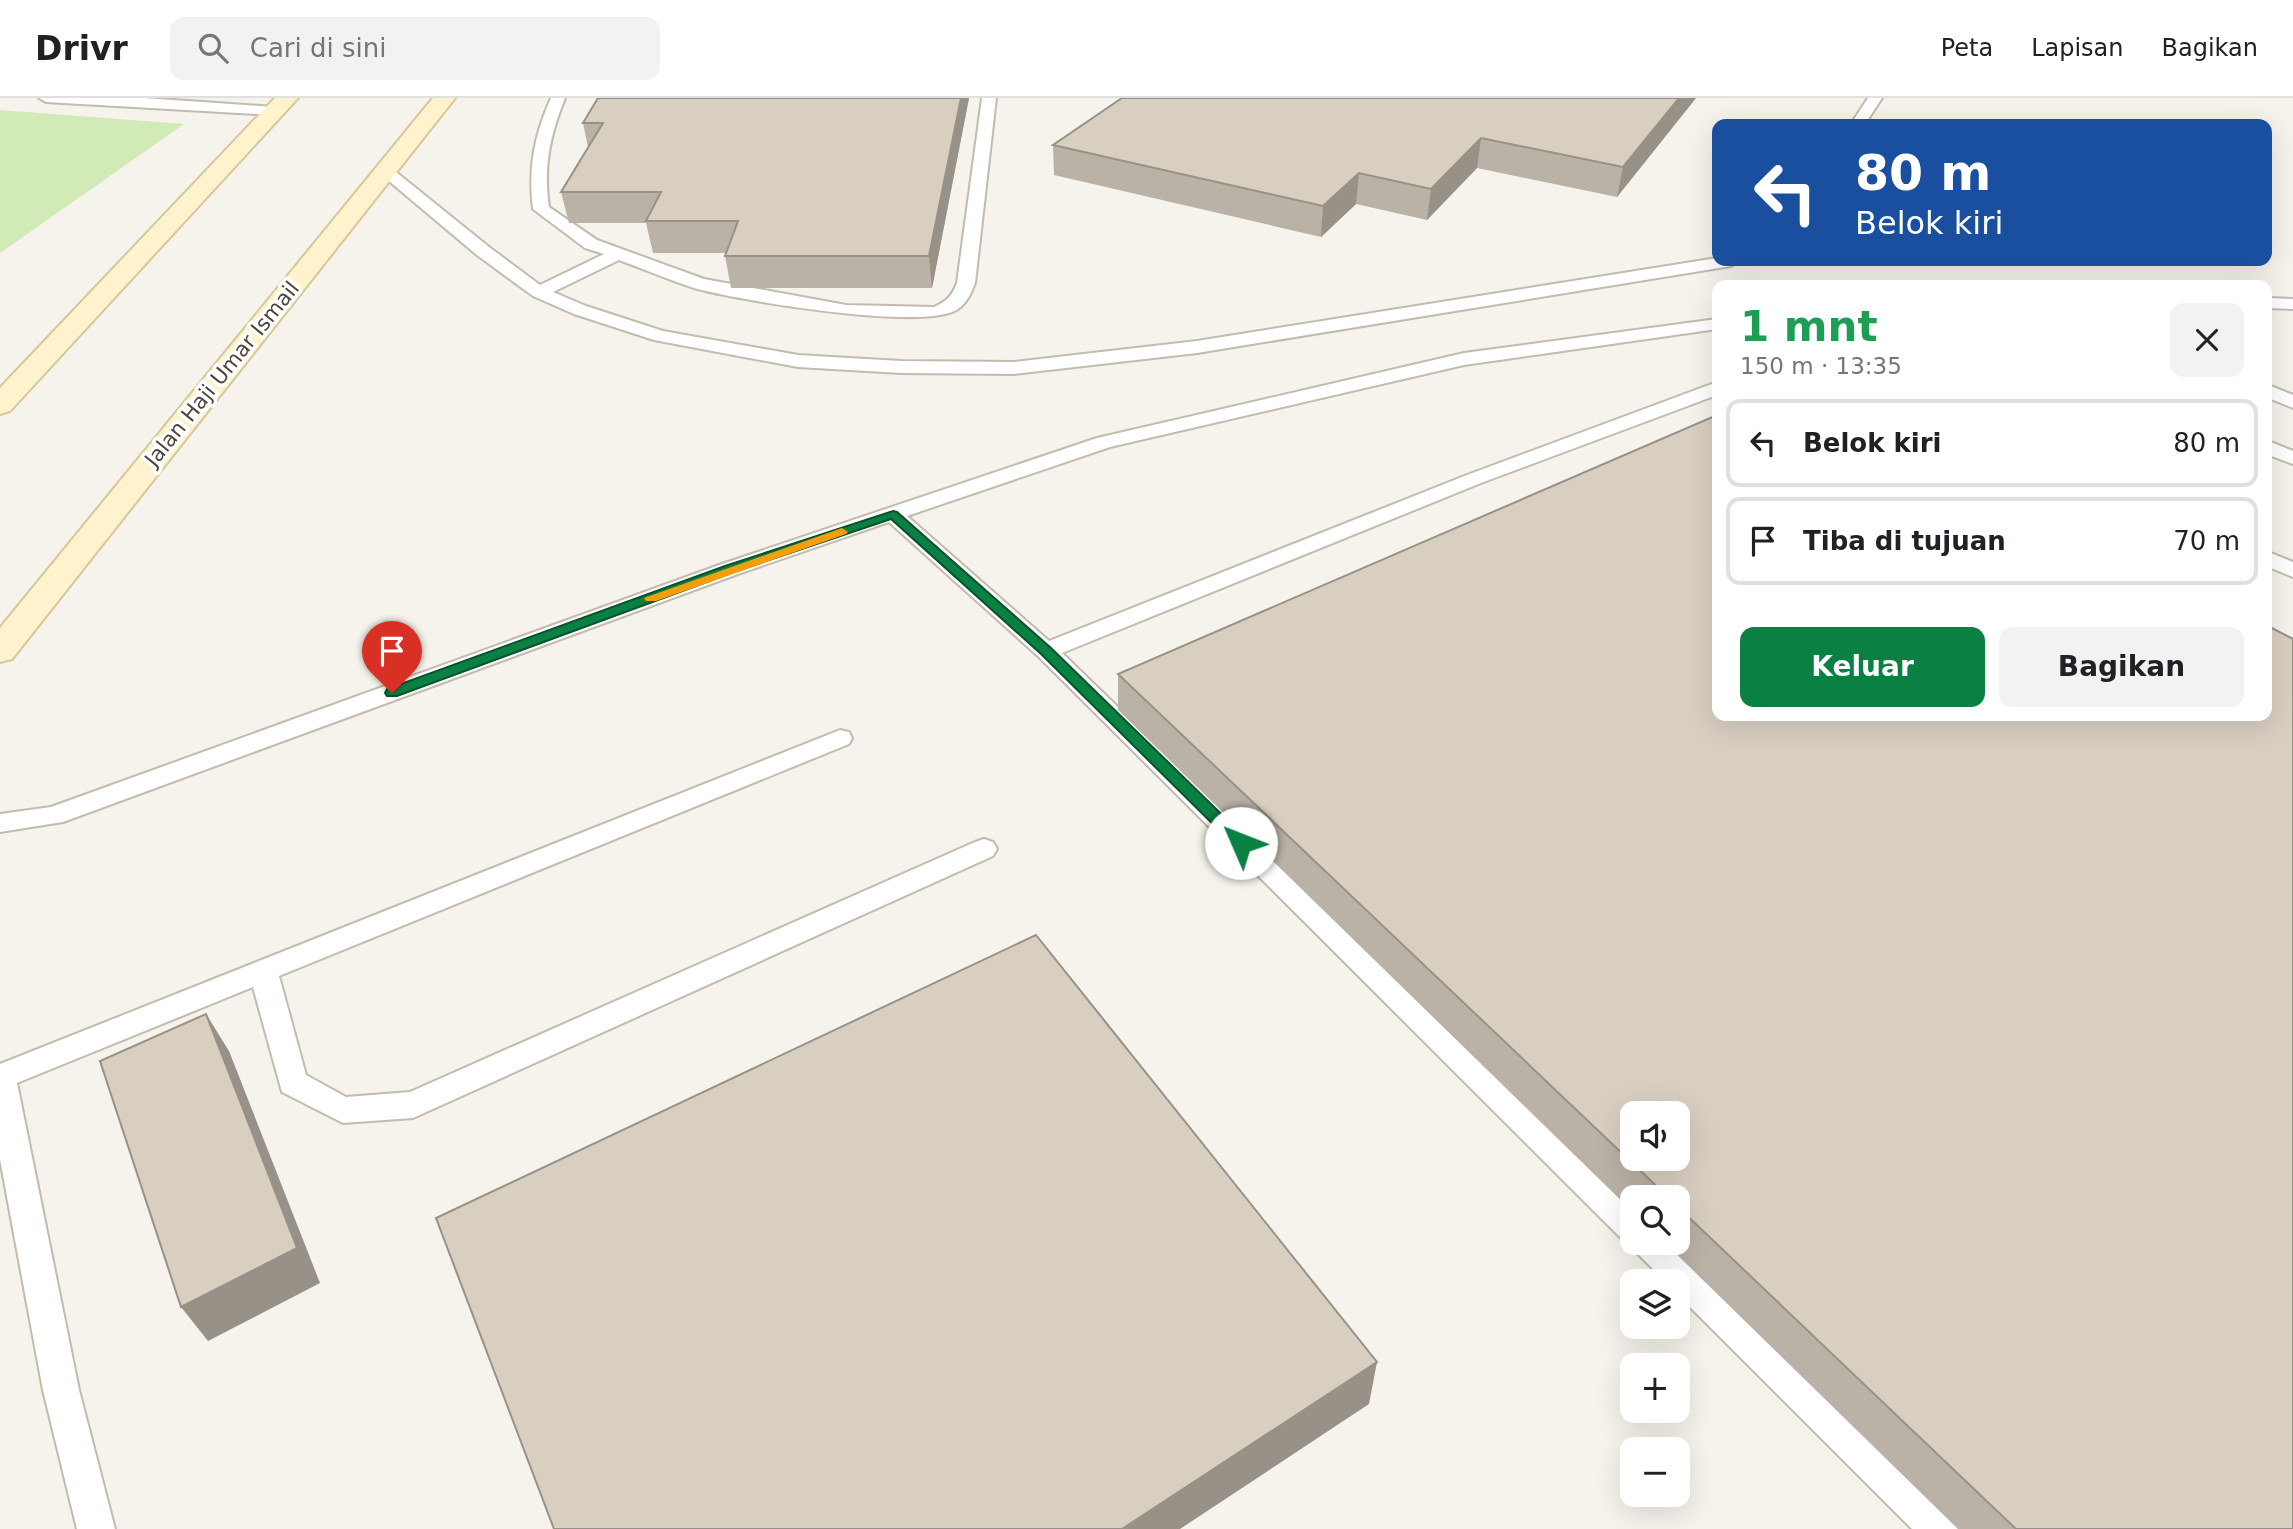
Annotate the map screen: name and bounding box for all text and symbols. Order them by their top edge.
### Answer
search box [170,17,660,80]
text: Drivr [35,29,128,68]
icon: search [194,29,232,67]
text: Cari di sini [250,33,387,63]
text: Peta [1941,34,1993,62]
text: Lapisan [2031,34,2124,62]
text: Bagikan [2162,34,2258,62]
text: 80 m [1855,145,1991,202]
icon: left [1740,147,1831,238]
text: Belok kiri [1855,204,2003,242]
street label: Jalan Haji Umar Ismail [139,277,304,473]
text: 1 mnt [1740,302,1878,351]
button: close [2170,303,2244,377]
text: 150 m · 13:35 [1740,353,1902,379]
icon: left [1744,424,1782,462]
text: Belok kiri [1803,428,1942,458]
text: 80 m [2173,428,2240,458]
icon: arrive [1744,522,1782,560]
text: Tiba di tujuan [1803,526,2006,556]
text: 70 m [2173,526,2240,556]
pin [362,621,422,693]
button: Keluar [1740,627,1985,707]
button: Bagikan [1999,627,2244,707]
icon: arrive [373,632,411,670]
position arrow [1204,806,1278,880]
map controls [1620,1101,1690,1507]
button: sound [1620,1101,1690,1171]
button: search [1620,1185,1690,1255]
button: layers [1620,1269,1690,1339]
button: + [1620,1353,1690,1423]
button: − [1620,1437,1690,1507]

